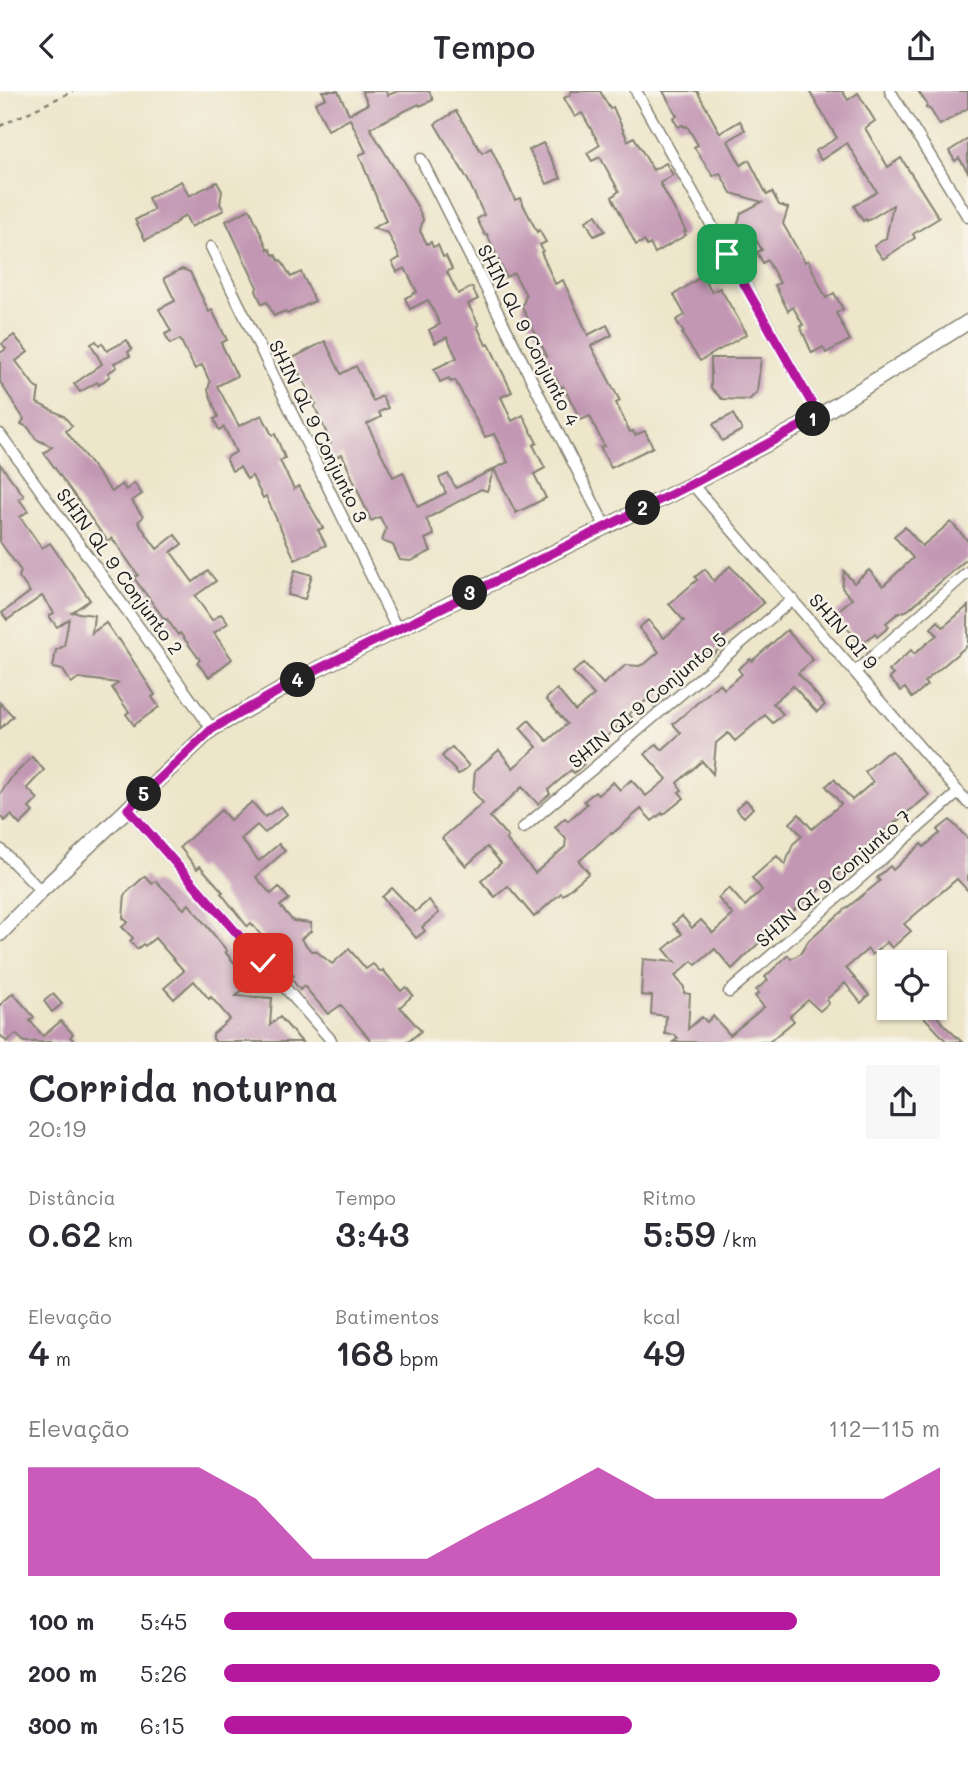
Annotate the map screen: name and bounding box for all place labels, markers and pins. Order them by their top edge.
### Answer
pin [697,224,757,284]
pin: 1 [796,401,830,437]
pin: 2 [626,491,660,525]
pin: 3 [452,575,488,611]
pin: 4 [280,663,316,697]
pin: 5 [127,777,162,811]
pin [233,933,293,993]

